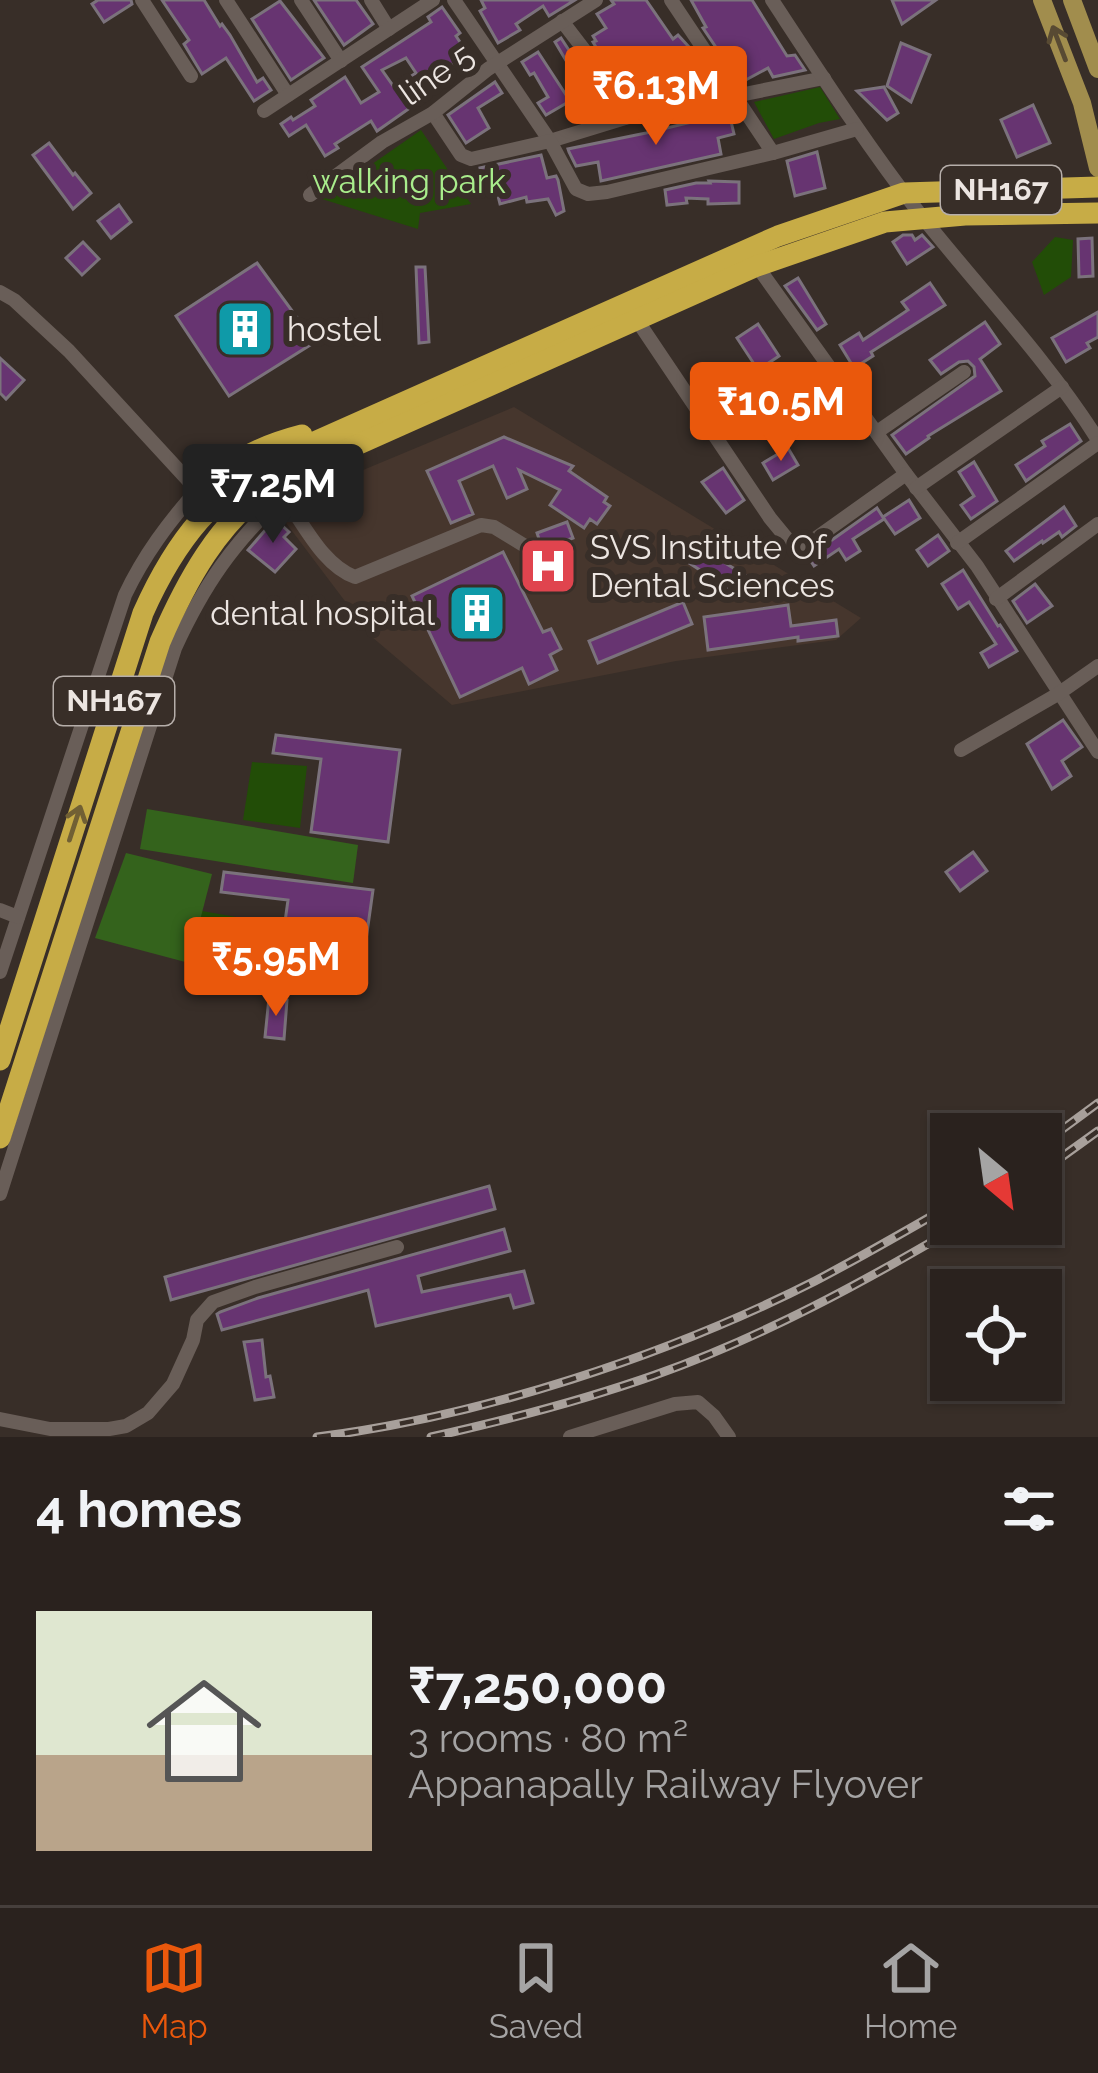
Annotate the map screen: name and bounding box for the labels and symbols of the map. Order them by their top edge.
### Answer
one-way arrow [1047,26,1069,63]
street label: line 5 [392,35,481,114]
pin: ₹6.13M [558,46,754,148]
park label: walking park [312,162,506,201]
road number: NH167 [941,166,1061,214]
building icon: hostel [214,298,276,360]
place label: hostel [287,310,382,349]
pin: ₹10.5M [683,362,879,464]
pin: ₹7.25M [175,444,371,546]
place label: SVS Institute Of Dental Sciences [590,528,835,605]
hospital icon: SVS Institute Of Dental Sciences [517,535,579,597]
building icon: dental hospital [446,582,508,644]
place label: dental hospital [210,594,436,633]
road number: NH167 [54,677,174,725]
one-way arrow [65,805,87,843]
pin: ₹5.95M [178,917,374,1019]
north arrow [930,1113,1062,1245]

